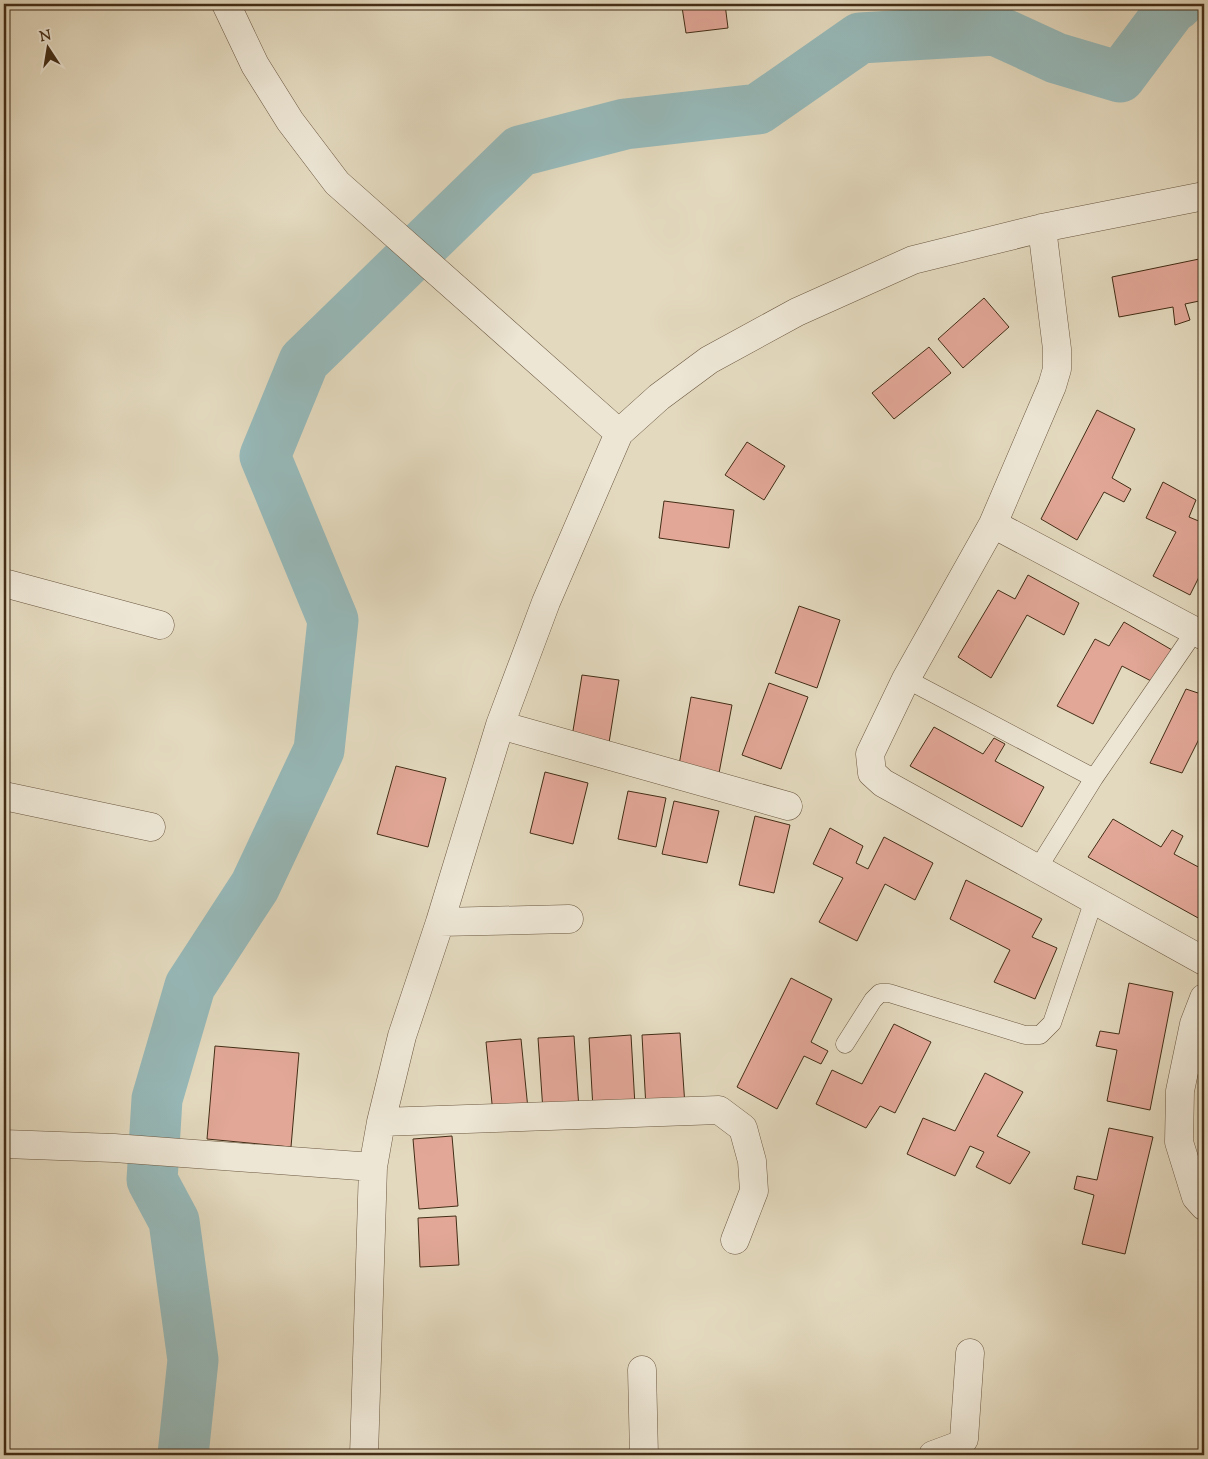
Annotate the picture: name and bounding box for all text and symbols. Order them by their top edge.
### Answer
north arrow [22,22,72,72]
text: N [38,26,53,48]

